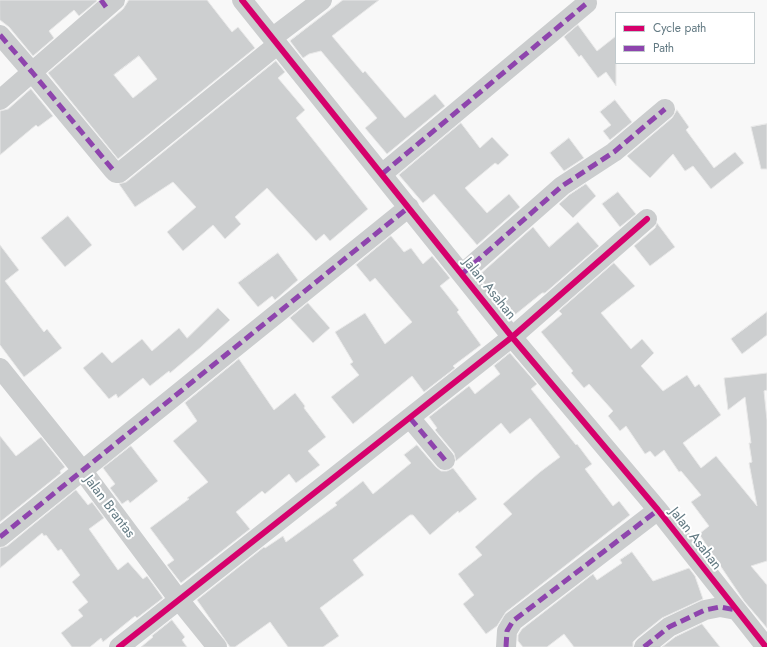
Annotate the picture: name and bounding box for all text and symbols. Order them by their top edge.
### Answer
legend [615,12,755,64]
text: Cycle path [653,19,706,37]
text: Path [653,39,674,57]
street label: Jalan Asahan [459,255,519,323]
street label: Jalan Brantas [80,472,138,542]
street label: Jalan Asahan [665,504,725,574]

